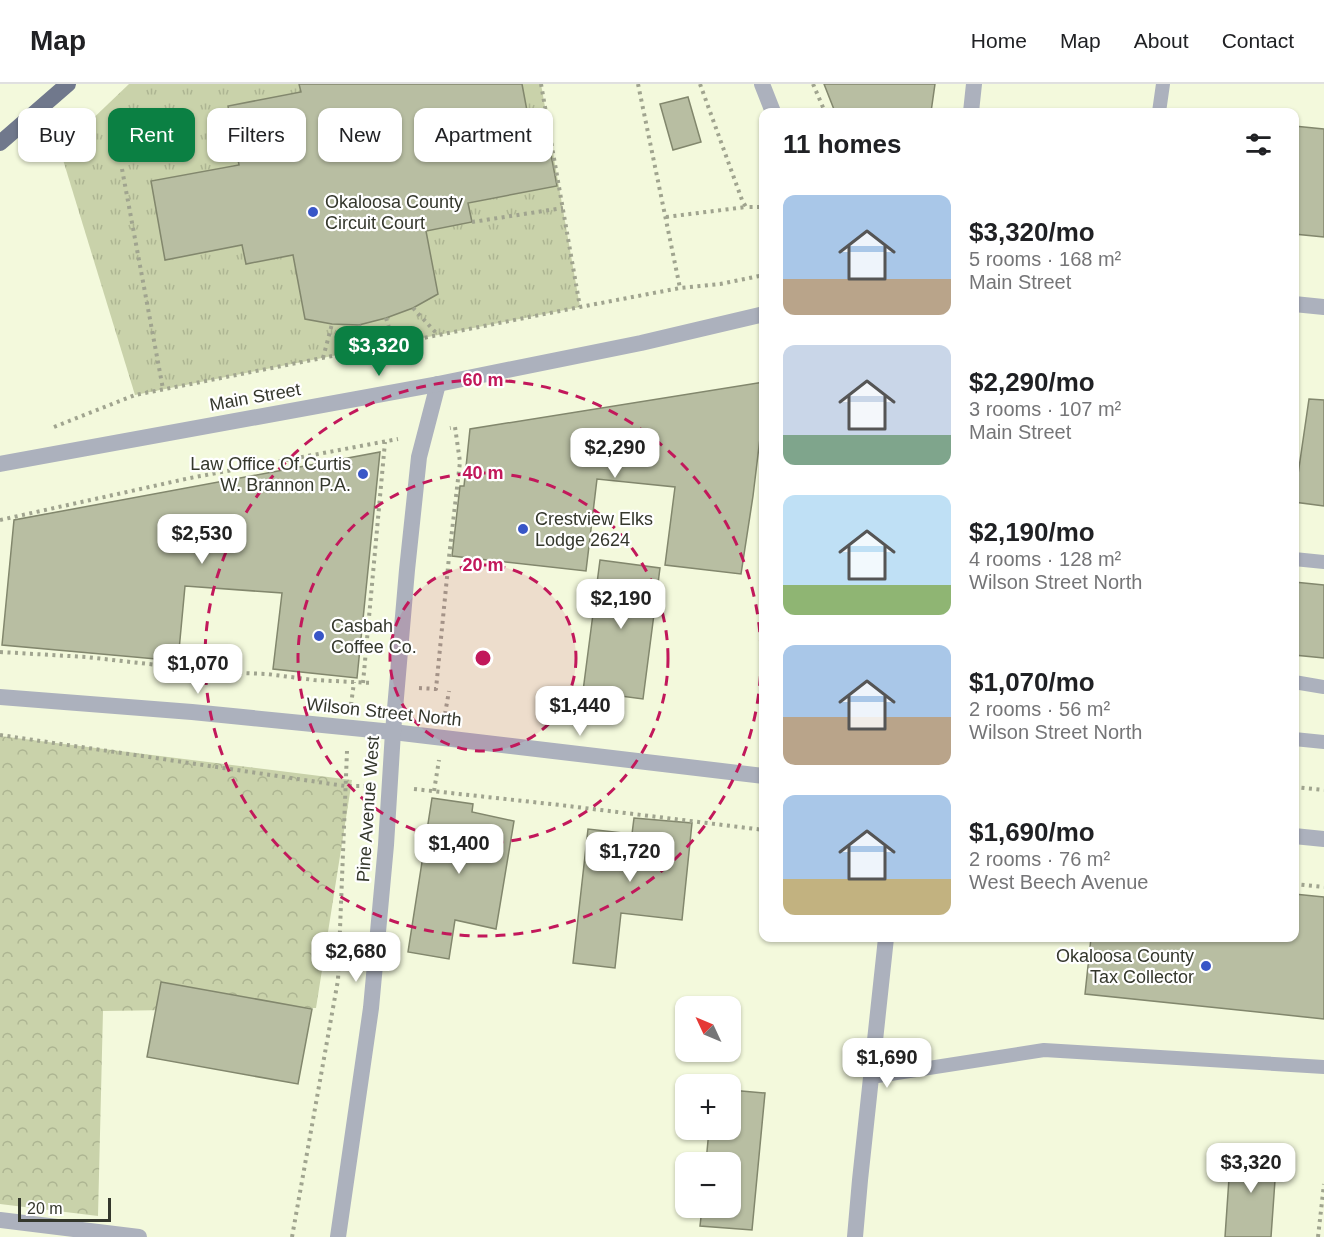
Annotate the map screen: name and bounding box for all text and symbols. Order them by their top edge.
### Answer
text: Map [30,25,86,56]
text: Home [971,29,1027,52]
text: Map [1060,29,1101,52]
text: About [1134,29,1189,52]
text: Contact [1222,29,1294,52]
chip: Buy [18,108,96,162]
chip: Rent [108,108,195,162]
chip: Filters [207,108,306,162]
chip: New [318,108,402,162]
chip: Apartment [414,108,553,162]
icon: filters [1242,128,1275,161]
text: 11 homes [783,129,902,159]
place label: Okaloosa County Circuit Court [325,192,463,233]
marker: Okaloosa County Circuit Court [306,205,320,219]
text: $3,320/mo [969,217,1095,247]
icon: home [831,219,903,291]
text: 5 rooms · 168 m² [969,248,1121,270]
text: Main Street [969,271,1071,293]
pin: $3,320 [330,326,428,377]
text: $3,320 [348,334,410,356]
text: $2,290/mo [969,367,1095,397]
icon: home [831,369,903,441]
text: 60 m [462,370,504,390]
street label: Main Street [208,379,302,415]
text: 3 rooms · 107 m² [969,398,1121,420]
text: Main Street [969,421,1071,443]
pin: $2,290 [566,428,664,479]
text: $2,290 [584,436,646,458]
place label: Law Office Of Curtis W. Brannon P.A. [190,454,351,495]
text: 40 m [462,463,504,483]
marker: Law Office Of Curtis W. Brannon P.A. [356,467,370,481]
place label: Crestview Elks Lodge 2624 [535,509,653,550]
pin: $2,530 [153,514,251,565]
text: $2,190/mo [969,517,1095,547]
icon: home [831,519,903,591]
text: $2,530 [171,522,233,544]
marker: Crestview Elks Lodge 2624 [516,522,530,536]
text: 4 rooms · 128 m² [969,548,1121,570]
text: 20 m [462,555,504,575]
text: Wilson Street North [969,571,1142,593]
pin: $2,190 [572,579,670,630]
text: $2,190 [590,587,652,609]
place label: Casbah Coffee Co. [331,616,417,657]
marker: Casbah Coffee Co. [312,629,326,643]
pin: $1,070 [149,644,247,695]
centre of rings [473,648,493,668]
text: $1,070 [167,652,229,674]
text: $1,070/mo [969,667,1095,697]
icon: home [831,669,903,741]
pin: $1,440 [531,686,629,737]
street label: Wilson Street North [305,694,463,730]
text: $1,440 [549,694,611,716]
text: 2 rooms · 56 m² [969,698,1110,720]
text: Wilson Street North [969,721,1142,743]
street label: Pine Avenue West [353,735,383,883]
text: $1,690/mo [969,817,1095,847]
icon: home [831,819,903,891]
pin: $1,400 [410,824,508,875]
text: $1,400 [428,832,490,854]
pin: $1,720 [581,832,679,883]
text: $1,720 [599,840,661,862]
text: 2 rooms · 76 m² [969,848,1110,870]
text: West Beech Avenue [969,871,1148,893]
pin: $2,680 [307,932,405,983]
text: $2,680 [325,940,387,962]
place label: Okaloosa County Tax Collector [1056,946,1194,987]
marker: Okaloosa County Tax Collector [1199,959,1213,973]
north arrow [675,996,741,1062]
map controls [675,996,741,1218]
pin: $1,690 [838,1038,936,1089]
text: $1,690 [856,1046,918,1068]
button: + [675,1074,741,1140]
pin: $3,320 [1202,1143,1300,1194]
text: $3,320 [1220,1151,1282,1173]
button: − [675,1152,741,1218]
scale bar [18,1195,111,1222]
text: 20 m [27,1200,63,1217]

